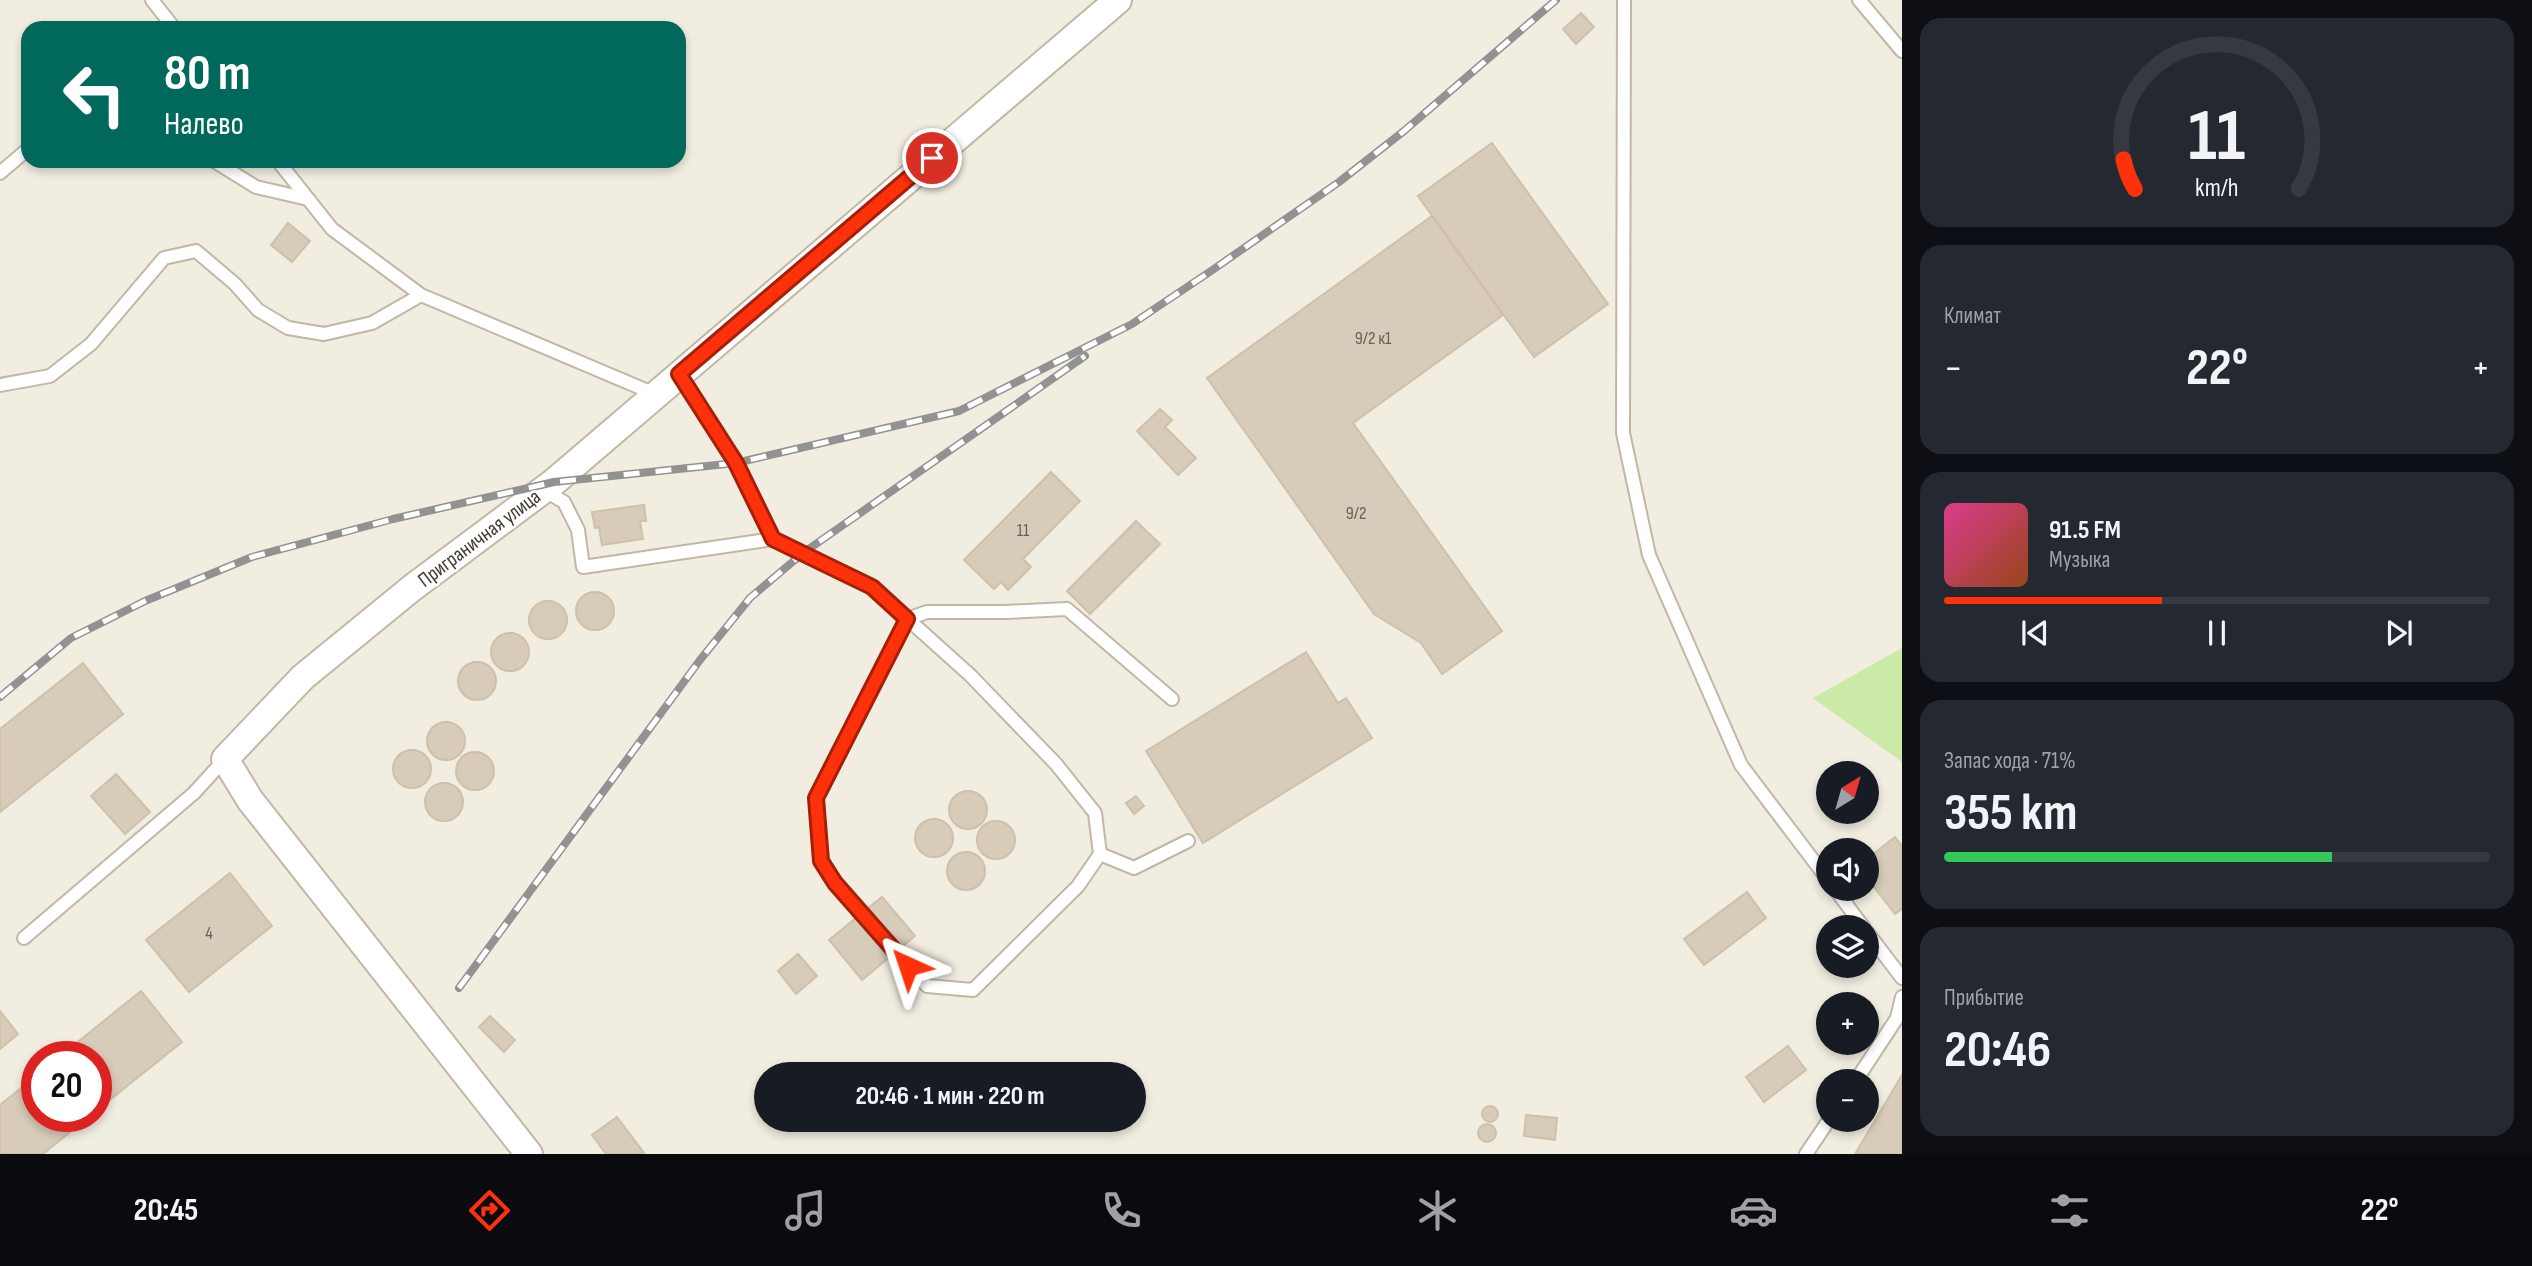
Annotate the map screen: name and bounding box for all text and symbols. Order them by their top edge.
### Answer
text: 80 m [164,45,251,104]
icon: left [49,49,140,140]
text: 11 [2188,93,2246,181]
text: Налево [164,105,244,144]
pin [902,128,962,188]
icon: arrive [913,139,951,177]
text: km/h [2195,172,2239,203]
text: Климат [1944,302,2001,330]
house number: 9/2 к1 [1355,328,1392,349]
text: 22° [2186,337,2248,400]
text: − [1944,346,1963,391]
text: + [2471,346,2490,391]
street label: Приграничная улица [413,484,546,593]
house number: 9/2 [1346,503,1366,524]
text: 91.5 FM [2049,515,2121,546]
house number: 11 [1017,520,1030,541]
text: Музыка [2049,546,2110,574]
icon: previous [2016,614,2054,652]
icon: pause [2198,614,2236,652]
icon: next [2380,614,2418,652]
text: Запас хода · 71% [1944,747,2076,775]
north arrow [1816,761,1880,824]
map controls [1816,761,1879,1132]
text: 355 km [1944,782,2078,845]
button: sound [1816,838,1879,901]
button: layers [1816,915,1879,978]
house number: 4 [205,923,213,944]
position arrow [871,929,945,1003]
text: Прибытие [1944,984,2024,1012]
button: + [1816,992,1879,1055]
text: 20:46 [1944,1019,2051,1082]
speed limit sign: 20 [21,1041,112,1132]
button: − [1816,1069,1879,1132]
text: 20:46 · 1 мин · 220 m [855,1081,1045,1112]
icon: directions [465,1186,514,1235]
icon: music [781,1186,830,1235]
icon: phone [1097,1186,1146,1235]
icon: climate [1413,1186,1462,1235]
icon: car [1729,1186,1778,1235]
icon: filters [2045,1186,2094,1235]
text: 20:45 [133,1191,198,1230]
text: 22° [2360,1191,2399,1230]

